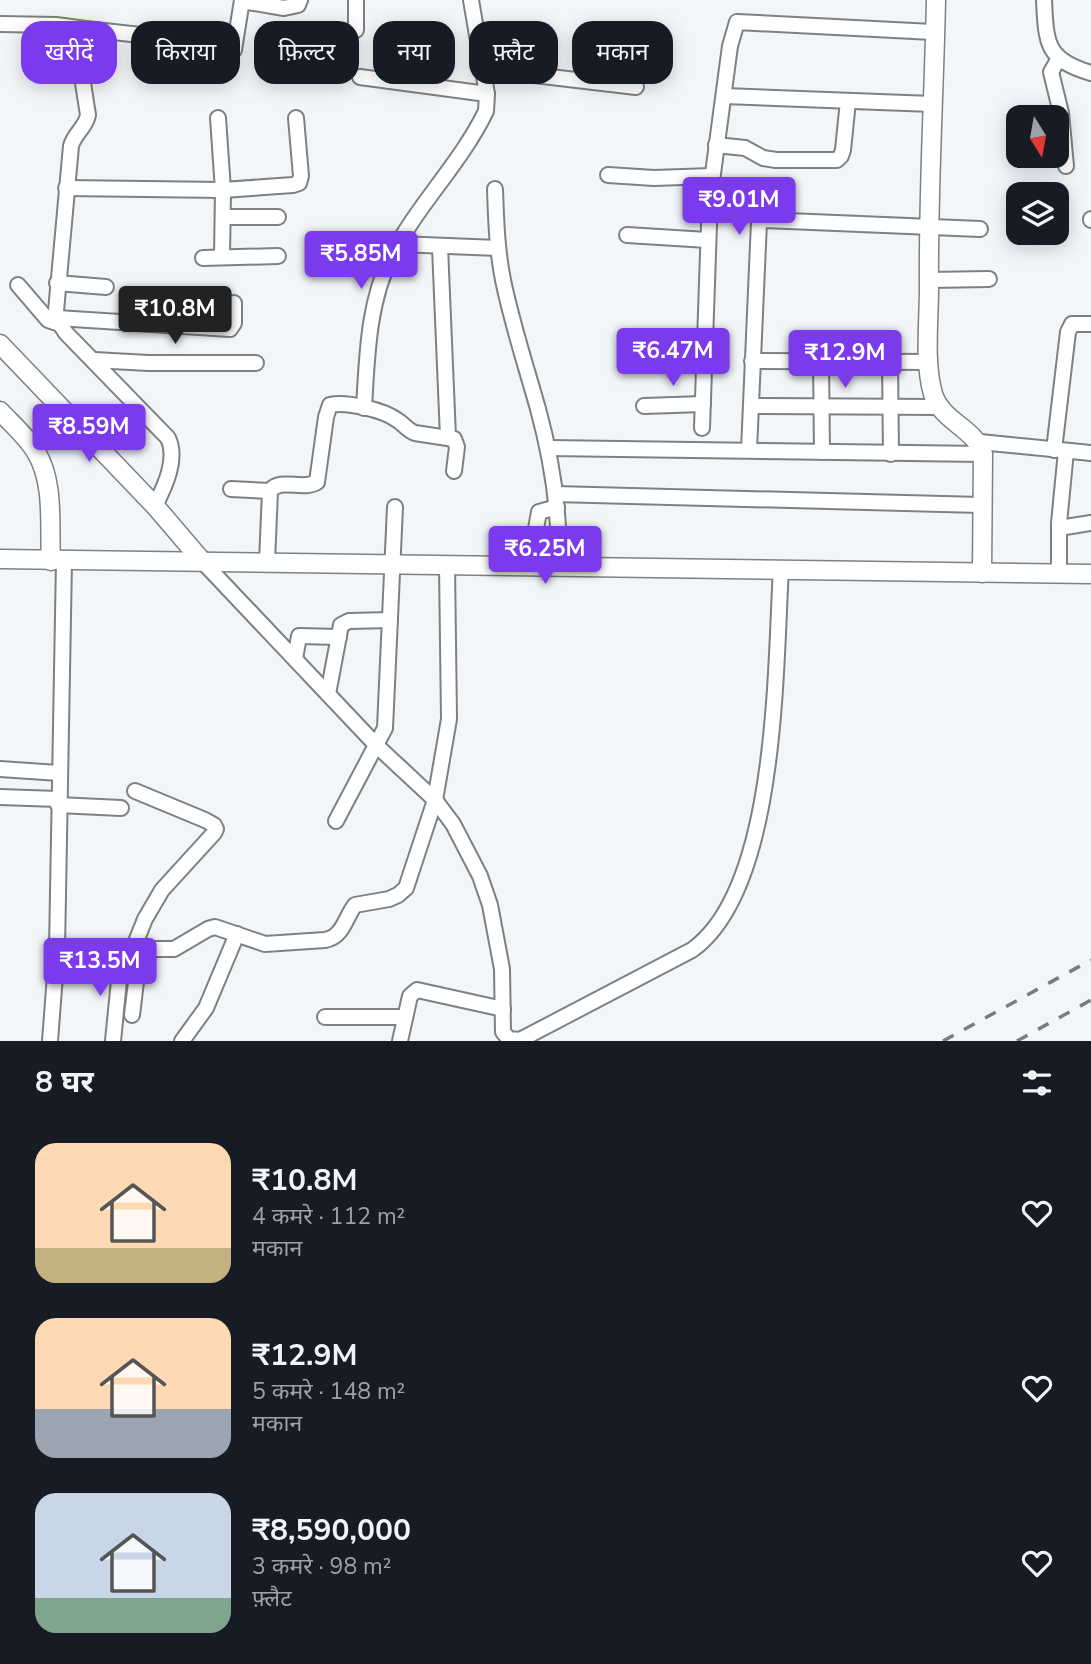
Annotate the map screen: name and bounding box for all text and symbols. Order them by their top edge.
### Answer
chip: खरीदें [21,21,117,84]
chip: किराया [131,21,240,84]
chip: फ़िल्टर [254,21,359,84]
chip: नया [373,21,455,84]
chip: फ़्लैट [469,21,558,84]
chip: मकान [572,21,673,84]
north arrow [1006,105,1069,168]
map controls [1006,105,1069,245]
pin: ₹9.01M [682,177,796,237]
button: layers [1006,182,1069,245]
text: ₹9.01M [699,184,779,215]
pin: ₹5.85M [304,232,418,291]
text: ₹5.85M [321,238,401,269]
pin: ₹10.8M [118,286,232,346]
text: ₹10.8M [135,293,215,324]
pin: ₹6.47M [616,328,730,388]
pin: ₹12.9M [788,330,902,390]
text: ₹6.47M [633,335,713,366]
text: ₹12.9M [805,337,885,368]
pin: ₹8.59M [32,405,146,464]
text: ₹8.59M [49,411,129,442]
pin: ₹6.25M [488,526,602,586]
text: ₹6.25M [505,533,585,564]
pin: ₹13.5M [43,939,157,998]
text: ₹13.5M [60,945,140,976]
text: 8 घर [35,1062,94,1103]
icon: filters [1018,1064,1056,1102]
text: ₹10.8M [252,1160,357,1201]
icon: home [91,1171,175,1255]
icon: heart [1018,1194,1056,1232]
text: 4 कमरे · 112 m² [252,1201,405,1232]
text: मकान [252,1233,302,1264]
text: ₹12.9M [252,1335,357,1376]
icon: home [91,1346,175,1430]
icon: heart [1018,1369,1056,1407]
text: 5 कमरे · 148 m² [252,1376,405,1407]
text: मकान [252,1408,302,1439]
text: ₹8,590,000 [252,1510,411,1551]
icon: home [91,1521,175,1605]
icon: heart [1018,1544,1056,1582]
text: 3 कमरे · 98 m² [252,1551,392,1582]
text: फ़्लैट [252,1583,292,1614]

